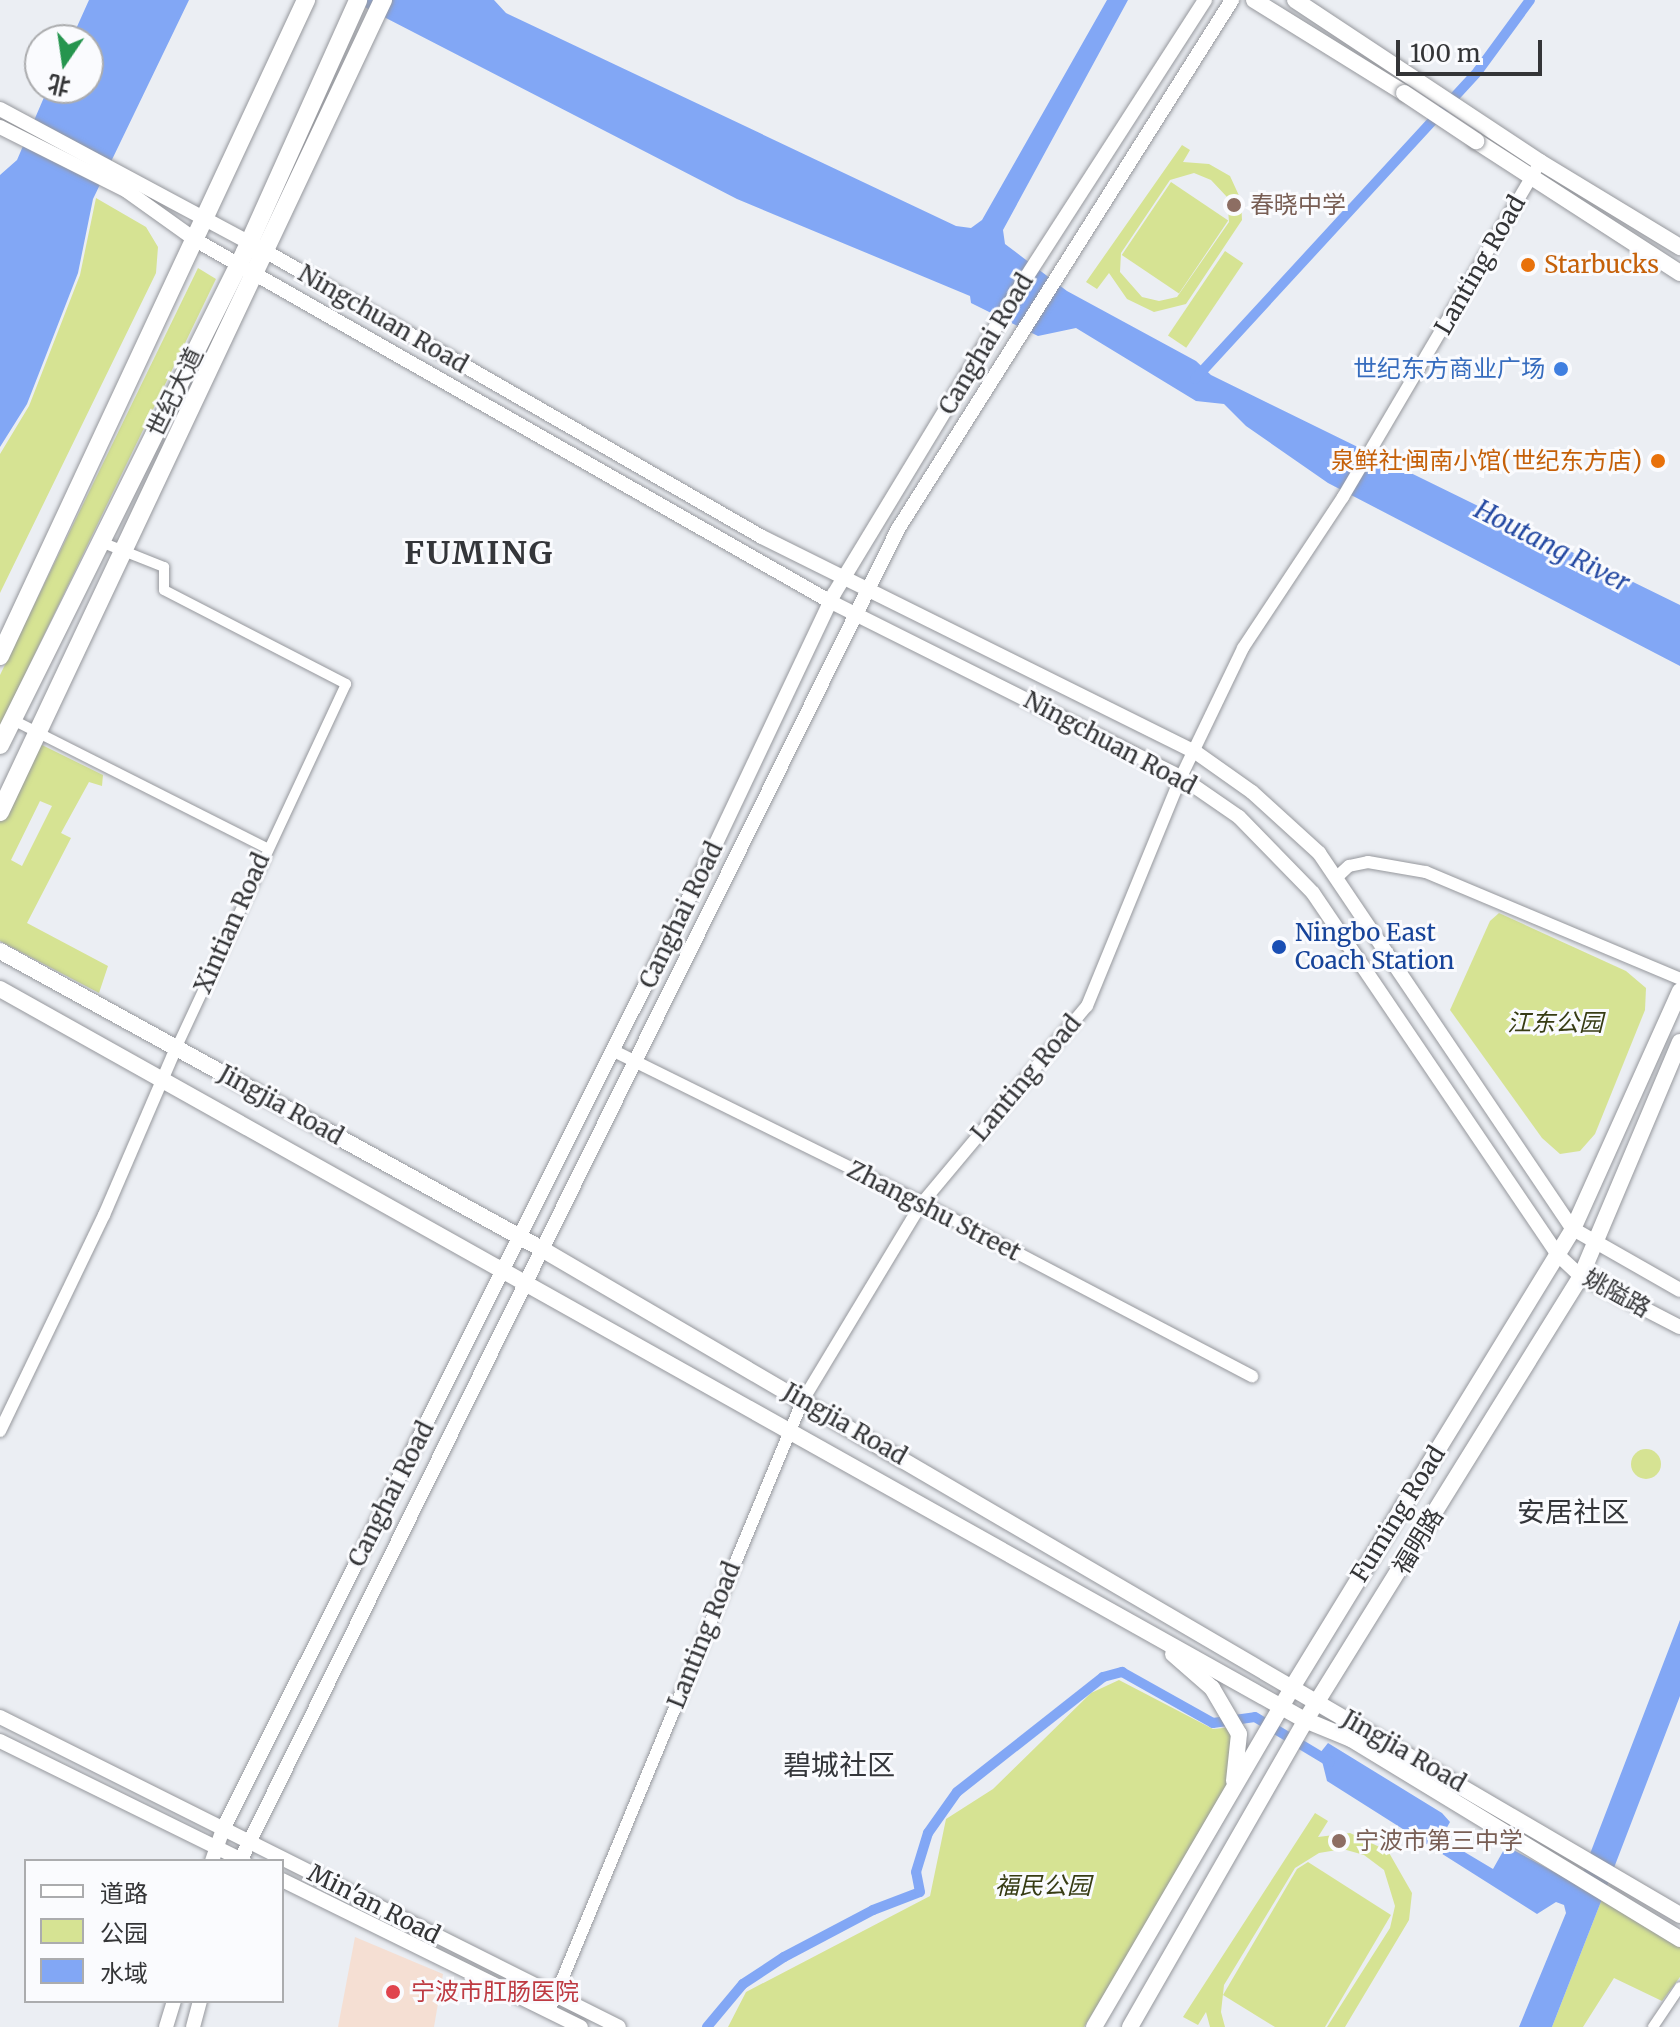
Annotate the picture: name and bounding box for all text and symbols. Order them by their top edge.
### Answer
north arrow [24,24,104,104]
scale bar [1400,24,1546,74]
text: 100 m [1410,38,1480,69]
text: 北 [45,69,73,102]
place label: 春晓中学 [1250,191,1346,219]
street label: Lanting Road [1429,191,1531,339]
marker: 春晓中学 [1225,196,1243,214]
place label: Starbucks [1544,251,1659,279]
marker: Starbucks [1519,256,1537,274]
street label: Ningchuan Road [293,259,473,379]
street label: Canghai Road [933,268,1039,420]
street label: 世纪大道 [141,343,209,441]
place label: 世纪东方商业广场 [1353,355,1545,383]
marker: 世纪东方商业广场 [1552,360,1570,378]
place label: 泉鲜社·闽南小馆(世纪东方店) [1331,447,1642,475]
marker: 泉鲜社·闽南小馆(世纪东方店) [1649,452,1667,470]
water label: Houtang River [1469,494,1635,598]
district label: FUMING [404,534,554,572]
street label: Ningchuan Road [1019,685,1201,801]
street label: Canghai Road [633,837,729,993]
street label: Xintian Road [188,848,276,998]
place label: Ningbo East Coach Station [1295,919,1454,975]
marker: Ningbo East Coach Station [1270,938,1288,956]
street label: Lanting Road [965,1009,1087,1147]
park label: 江东公园 [1507,1009,1603,1037]
street label: Jingjia Road [214,1059,348,1151]
street label: Zhangshu Street [843,1155,1025,1267]
street label: 姚隘路 [1579,1263,1655,1323]
street label: Jingjia Road [778,1377,912,1471]
street label: Canghai Road [342,1417,440,1571]
street label: Fuming Road [1345,1441,1451,1587]
district label: 安居社区 [1517,1495,1629,1529]
street label: 福明路 [1387,1503,1449,1579]
street label: Lanting Road [662,1558,746,1712]
street label: Jingjia Road [1337,1704,1471,1798]
district label: 碧城社区 [783,1748,895,1782]
place label: 宁波市第三中学 [1355,1827,1523,1855]
marker: 宁波市第三中学 [1330,1832,1348,1850]
street label: Min'an Road [303,1858,445,1950]
legend [24,1859,284,2003]
park label: 福民公园 [995,1872,1091,1900]
text: 道路 [100,1878,148,1909]
text: 公园 [100,1918,148,1949]
text: 水域 [100,1958,148,1989]
place label: 宁波市肛肠医院 [411,1978,579,2006]
marker: 宁波市肛肠医院 [382,1981,404,2003]

